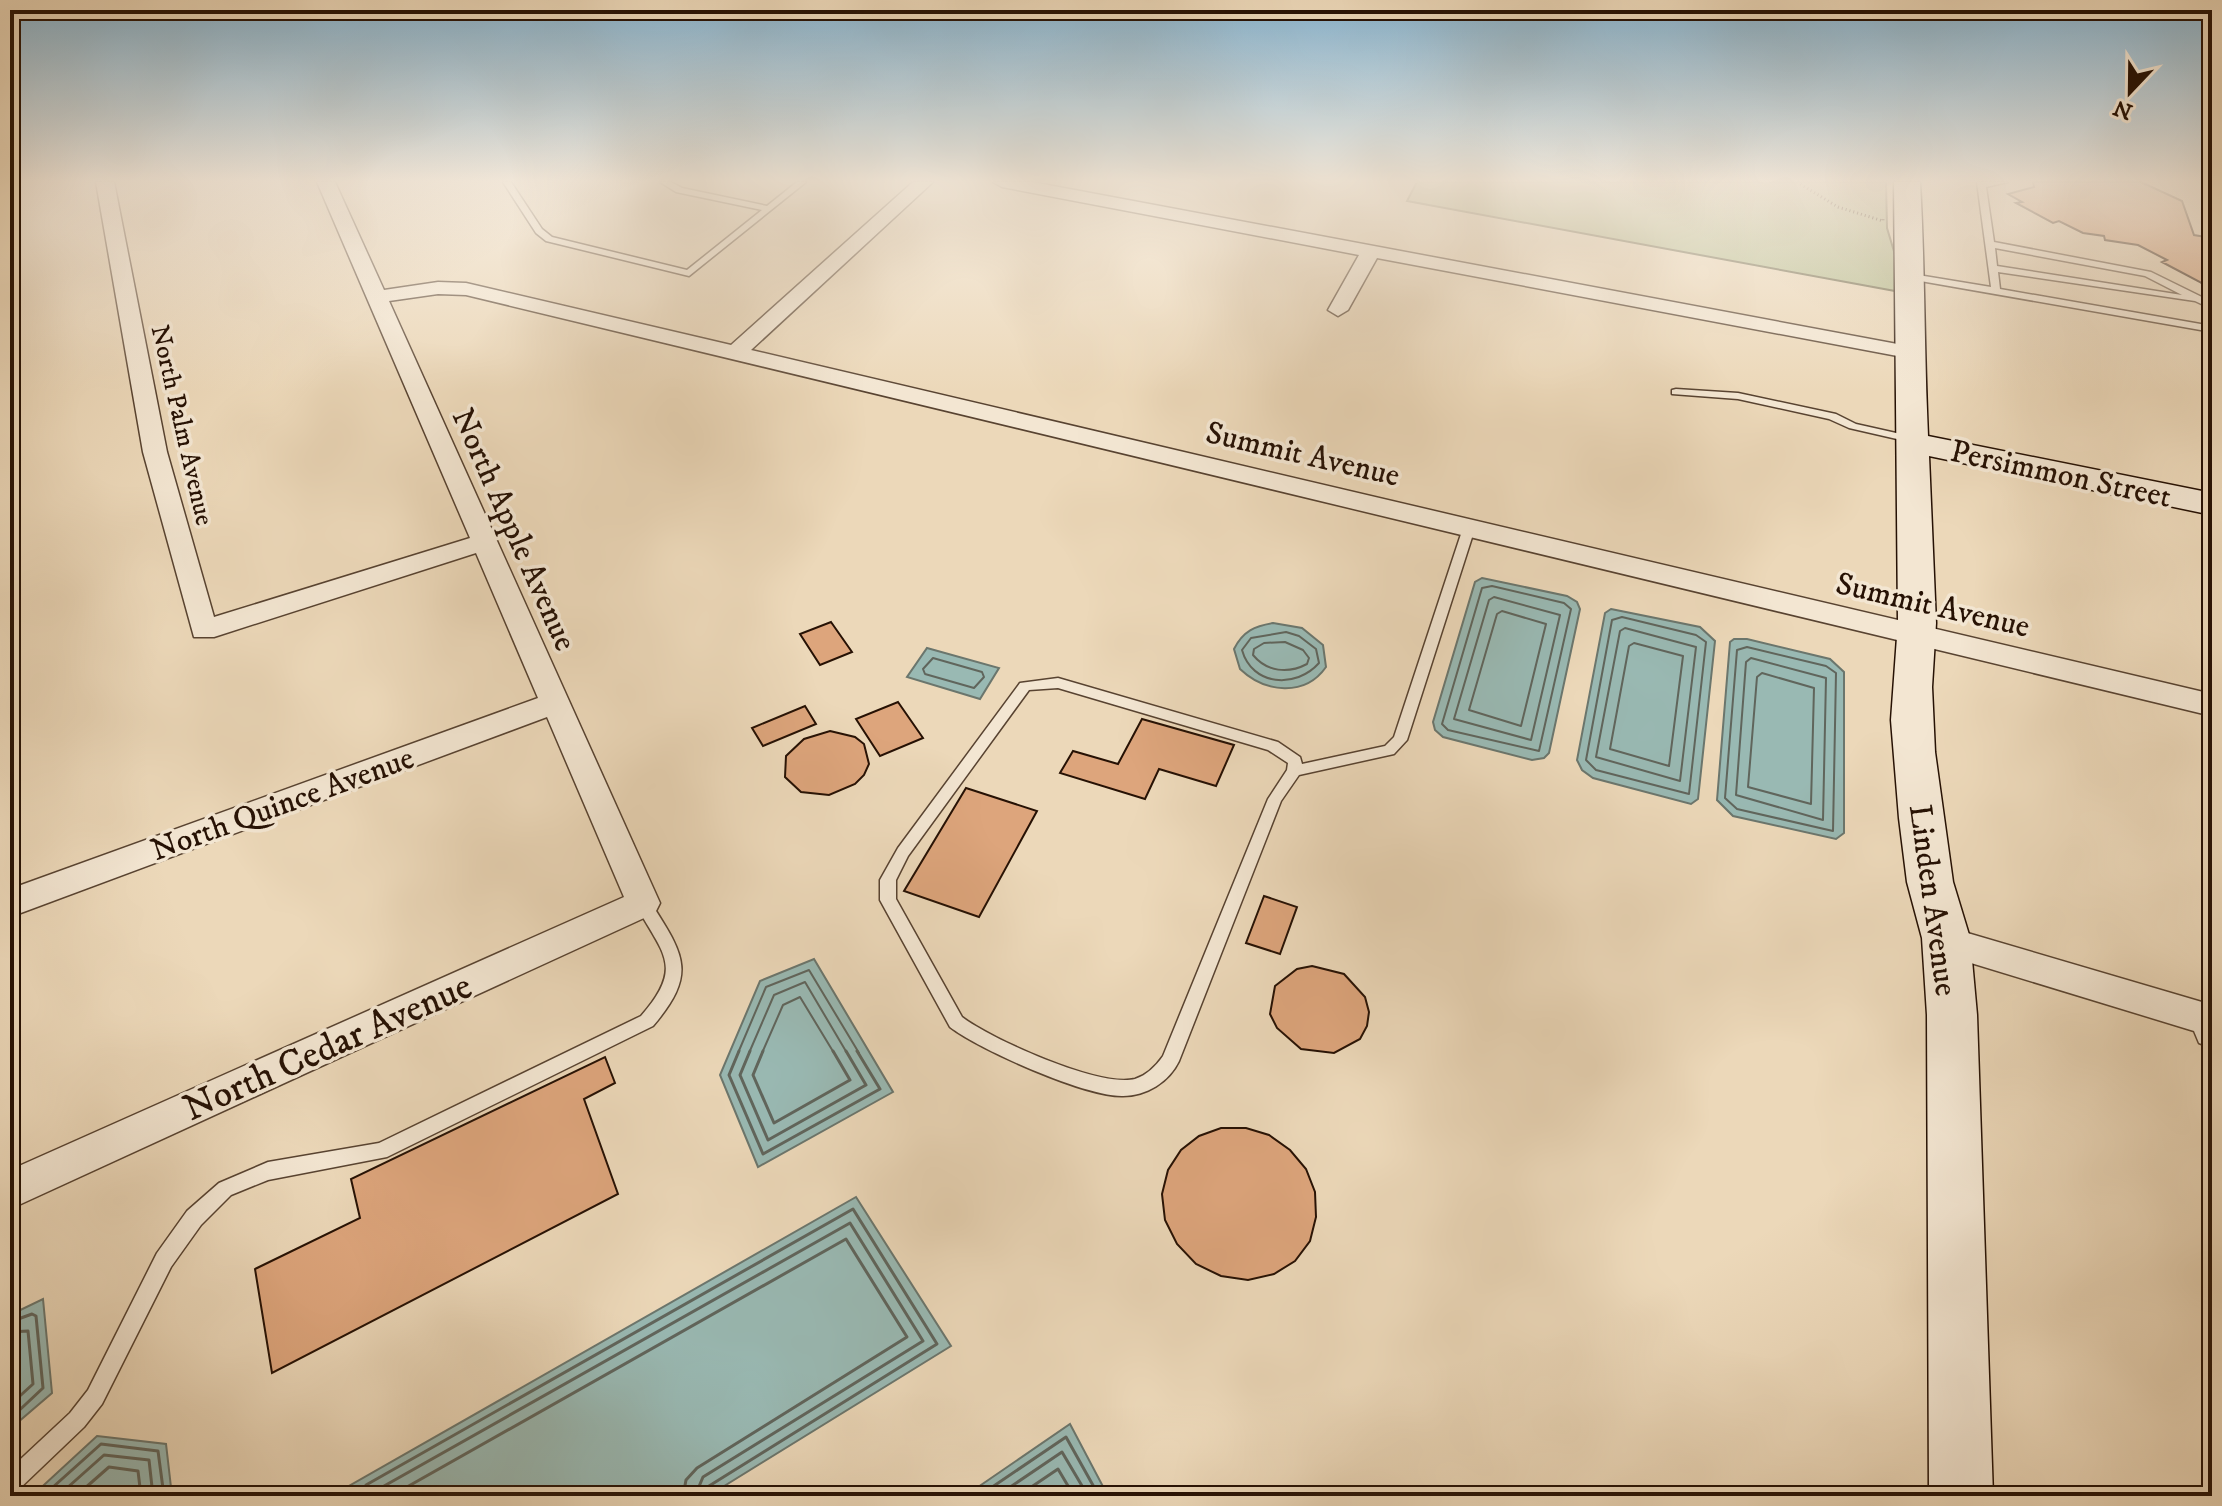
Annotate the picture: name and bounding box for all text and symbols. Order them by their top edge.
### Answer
north arrow [2090,52,2170,132]
text: N [2110,93,2137,125]
street label: North Palm Avenue [142,322,221,529]
street label: North Apple Avenue [442,402,585,657]
street label: Summit Avenue [1202,413,1403,497]
street label: Persimmon Street [1946,432,2175,518]
street label: Summit Avenue [1832,564,2033,648]
street label: North Quince Avenue [146,739,420,871]
street label: Linden Avenue [1899,802,1965,999]
street label: North Cedar Avenue [176,963,480,1133]

